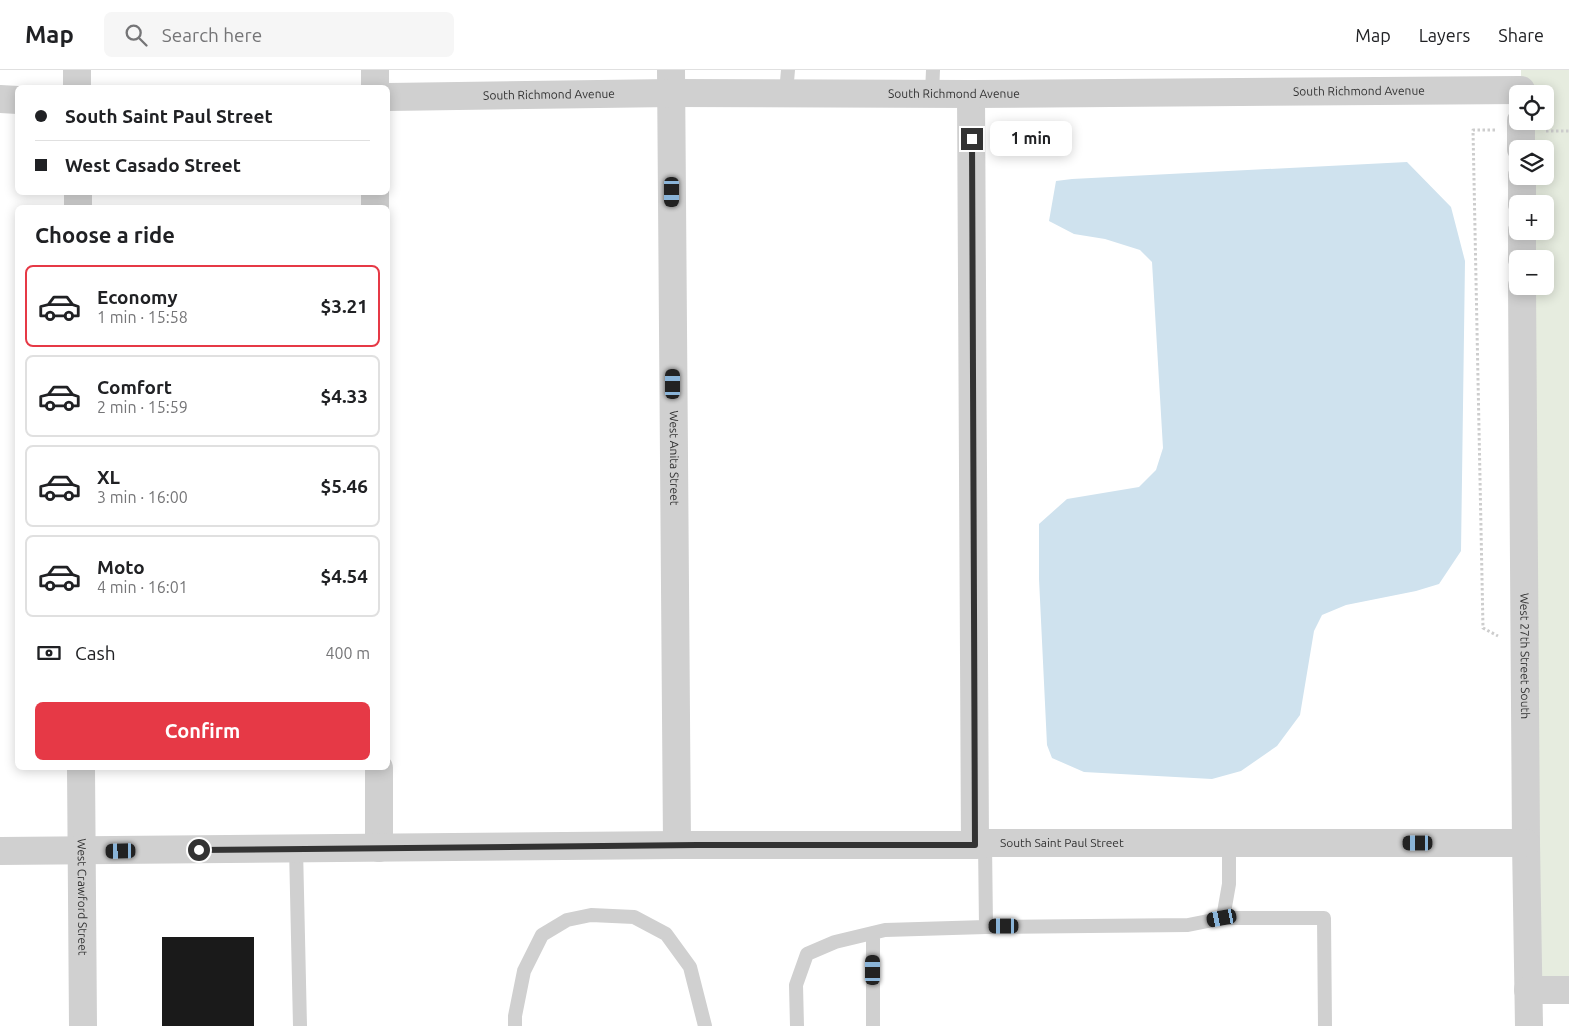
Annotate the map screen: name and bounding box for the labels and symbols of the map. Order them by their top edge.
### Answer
street label: South Richmond Avenue [1293,84,1425,98]
street label: South Richmond Avenue [483,87,615,102]
street label: South Richmond Avenue [888,87,1020,100]
callout: 1 min [990,122,1072,156]
route end [961,128,983,150]
car [664,177,679,207]
car [665,369,680,399]
street label: West Anita Street [668,410,681,506]
street label: West 27th Street South [1518,593,1532,719]
street label: South Saint Paul Street [1000,836,1124,849]
car [1403,836,1433,851]
street label: West Crawford Street [76,838,89,956]
route start [188,839,210,861]
car [105,843,136,859]
car [1205,908,1238,928]
car [989,919,1019,934]
car [865,955,880,985]

